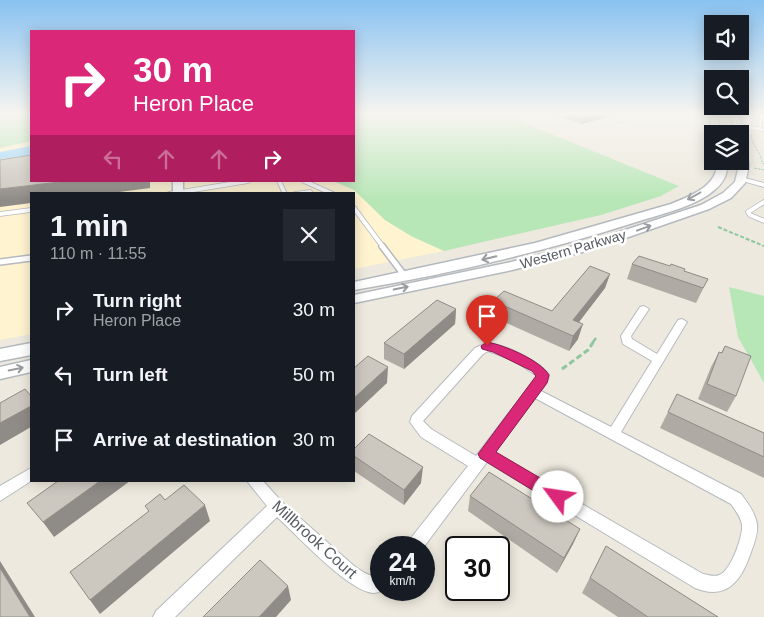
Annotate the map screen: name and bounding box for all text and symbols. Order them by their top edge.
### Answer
map controls [704,15,749,170]
button: sound [704,15,749,60]
icon: right [50,50,115,115]
text: 30 m [133,50,213,89]
button: search [704,70,749,115]
text: Heron Place [133,91,254,116]
button: layers [704,125,749,170]
icon: left [99,145,127,173]
icon: ahead [152,145,180,173]
icon: ahead [205,145,233,173]
icon: right [258,145,286,173]
one-way arrow [688,192,702,202]
text: 1 min [50,209,128,242]
button: close [283,209,335,261]
one-way arrow [636,223,651,232]
street label: Western Parkway [518,226,628,272]
text: 110 m · 11:55 [50,245,146,262]
one-way arrow [481,254,497,263]
one-way arrow [393,283,409,293]
text: Turn right [93,290,181,311]
pin [466,295,508,346]
icon: right [50,296,78,324]
text: 30 m [293,299,335,320]
icon: arrive [473,302,501,330]
text: Heron Place [93,312,181,329]
icon: left [50,361,78,389]
one-way arrow [7,364,23,374]
text: Turn left [93,364,168,385]
text: 50 m [293,364,335,385]
icon: arrive [50,426,78,454]
text: Arrive at destination [93,429,277,450]
text: 30 m [293,429,335,450]
position arrow [531,470,583,522]
street label: Millbrook Court [269,497,361,582]
speed limit sign: 30 [445,536,510,601]
text: 24 [389,548,416,576]
text: km/h [389,574,416,588]

